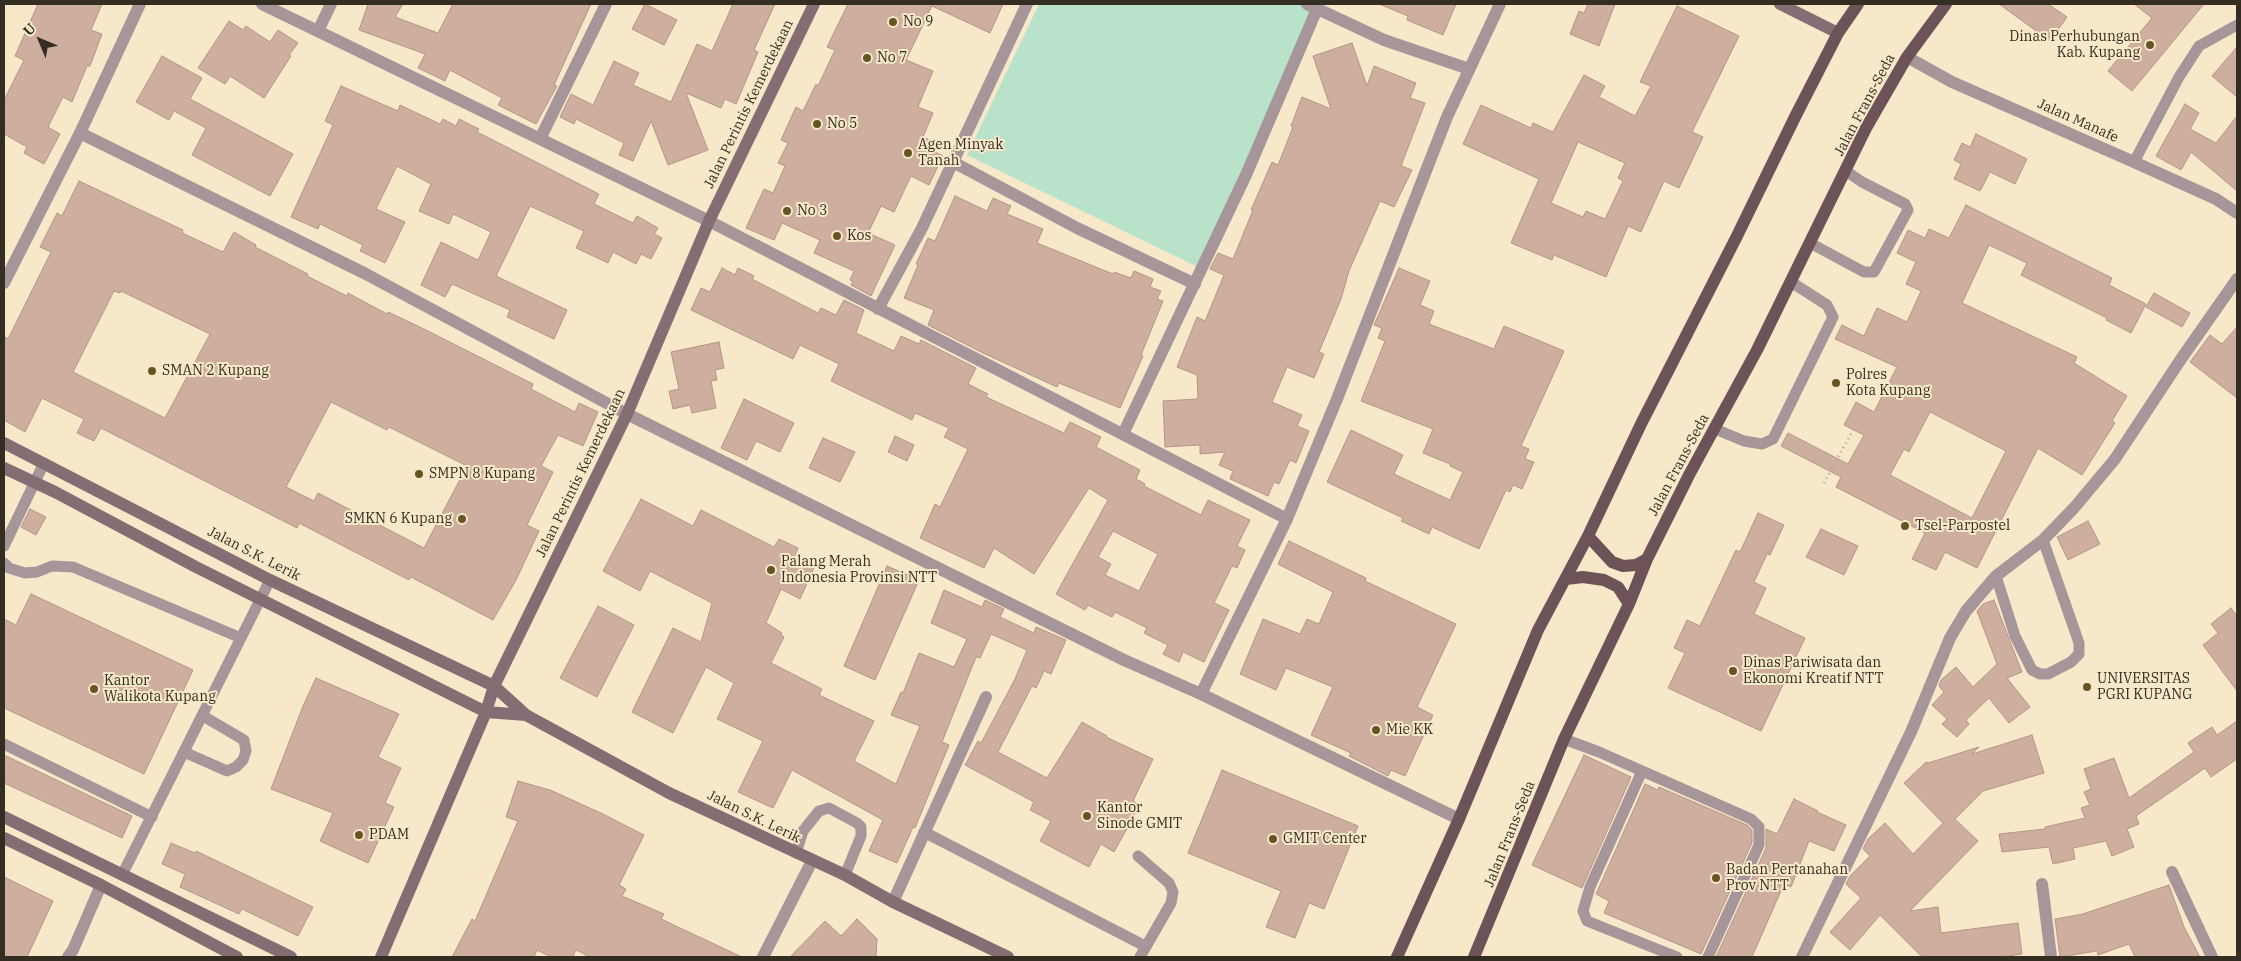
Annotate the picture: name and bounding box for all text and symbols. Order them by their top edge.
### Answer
place label: No 9 [903,14,933,30]
north arrow [15,15,65,65]
marker: No 9 [887,16,899,28]
street label: Jalan Perintis Kemerdekaan [701,17,797,191]
text: U [19,19,40,40]
place label: Dinas Perhubungan Kab. Kupang [2009,29,2140,62]
marker: Dinas Perhubungan Kab. Kupang [2144,39,2156,51]
place label: No 7 [877,50,907,66]
street label: Jalan Frans-Seda [1831,51,1899,159]
marker: No 7 [861,52,873,64]
street label: Jalan Manafe [2035,96,2121,146]
place label: No 5 [827,116,857,132]
marker: No 5 [811,118,823,130]
place label: Agen Minyak Tanah [918,137,1003,170]
marker: Agen Minyak Tanah [902,147,914,159]
place label: No 3 [797,203,827,219]
marker: No 3 [781,205,793,217]
place label: Kos [847,228,871,244]
marker: Kos [831,230,843,242]
place label: SMAN 2 Kupang [162,363,269,379]
marker: SMAN 2 Kupang [146,365,158,377]
place label: Polres Kota Kupang [1846,367,1930,400]
marker: Polres Kota Kupang [1830,377,1842,389]
street label: Jalan Perintis Kemerdekaan [533,386,629,560]
street label: Jalan Frans-Seda [1645,411,1713,519]
place label: SMPN 8 Kupang [429,466,535,482]
marker: SMPN 8 Kupang [413,468,425,480]
place label: SMKN 6 Kupang [345,511,452,527]
marker: SMKN 6 Kupang [456,513,468,525]
place label: Tsel-Parpostel [1915,518,2010,534]
marker: Tsel-Parpostel [1899,520,1911,532]
street label: Jalan S.K. Lerik [205,523,303,585]
place label: Palang Merah Indonesia Provinsi NTT [781,554,937,586]
marker: Palang Merah Indonesia Provinsi NTT [765,564,777,576]
place label: Dinas Pariwisata dan Ekonomi Kreatif NTT [1743,655,1884,688]
marker: Dinas Pariwisata dan Ekonomi Kreatif NTT [1727,665,1739,677]
place label: UNIVERSITAS PGRI KUPANG [2097,671,2192,704]
place label: Kantor Walikota Kupang [104,673,216,706]
marker: UNIVERSITAS PGRI KUPANG [2081,681,2093,693]
marker: Kantor Walikota Kupang [88,683,100,695]
place label: Mie KK [1386,722,1433,738]
marker: Mie KK [1370,724,1382,736]
street label: Jalan Frans-Seda [1481,778,1539,890]
street label: Jalan S.K. Lerik [705,787,803,847]
place label: Kantor Sinode GMIT [1097,800,1182,832]
marker: Kantor Sinode GMIT [1081,810,1093,822]
place label: PDAM [369,827,409,843]
marker: PDAM [353,829,365,841]
place label: GMIT Center [1283,831,1367,847]
marker: GMIT Center [1267,833,1279,845]
place label: Badan Pertanahan Prov NTT [1726,862,1848,894]
marker: Badan Pertanahan Prov NTT [1710,872,1722,884]

